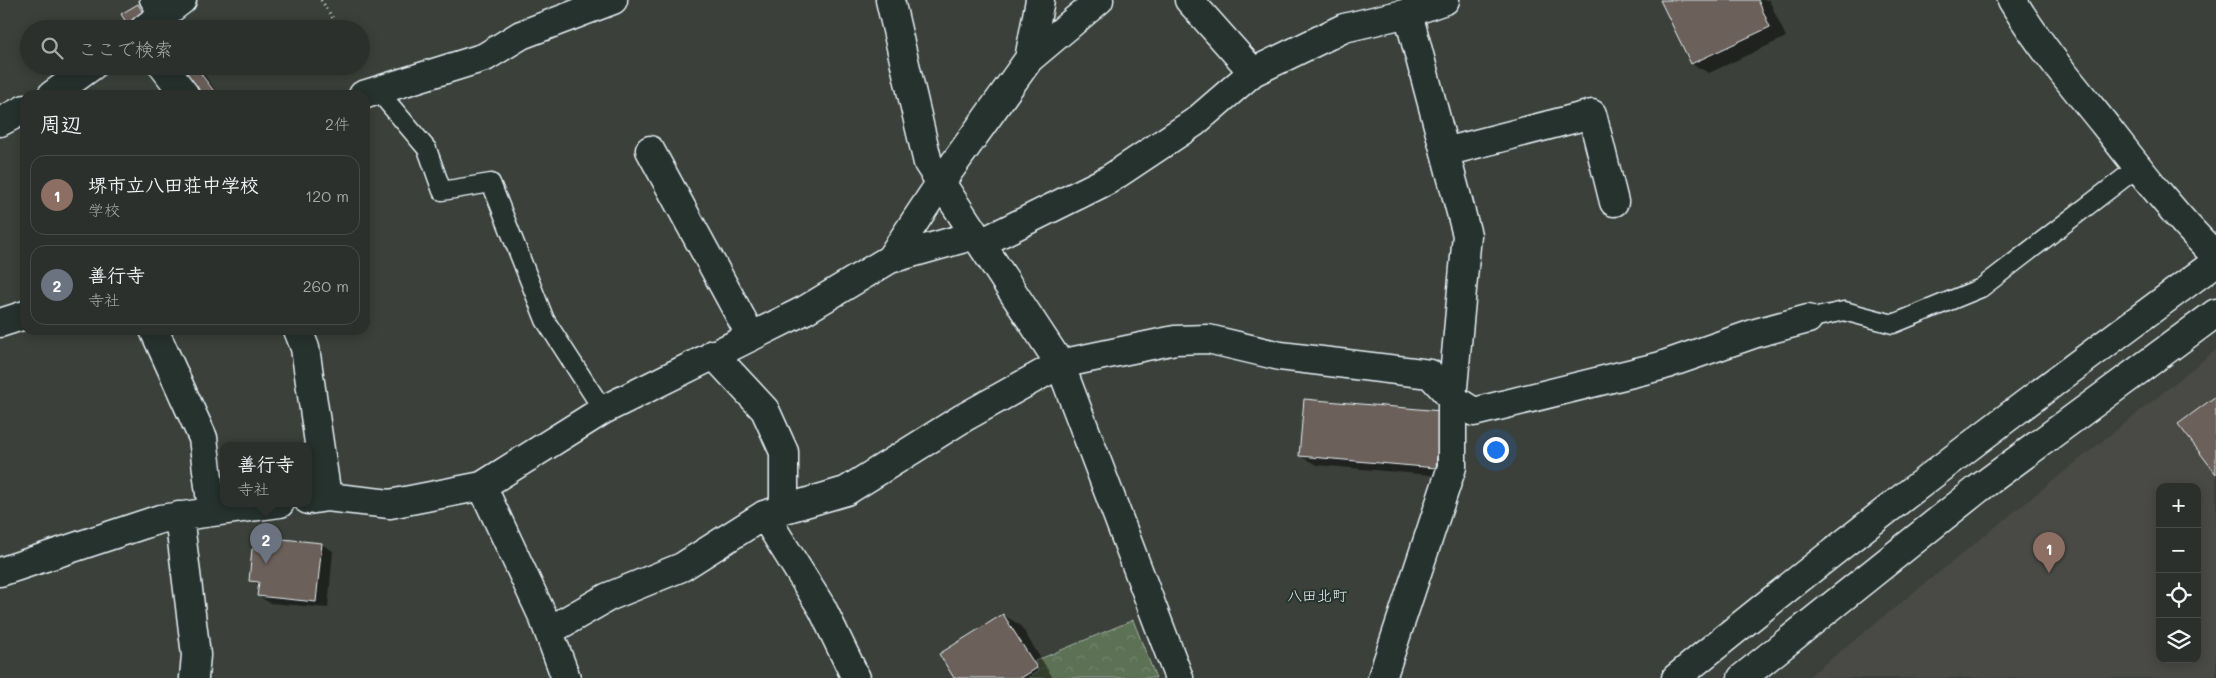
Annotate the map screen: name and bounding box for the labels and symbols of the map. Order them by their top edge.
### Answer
your location [1483,437,1509,463]
pin: 2 [250,523,282,564]
pin: 1 [2033,532,2065,573]
district label: 八田北町 [1287,585,1348,605]

